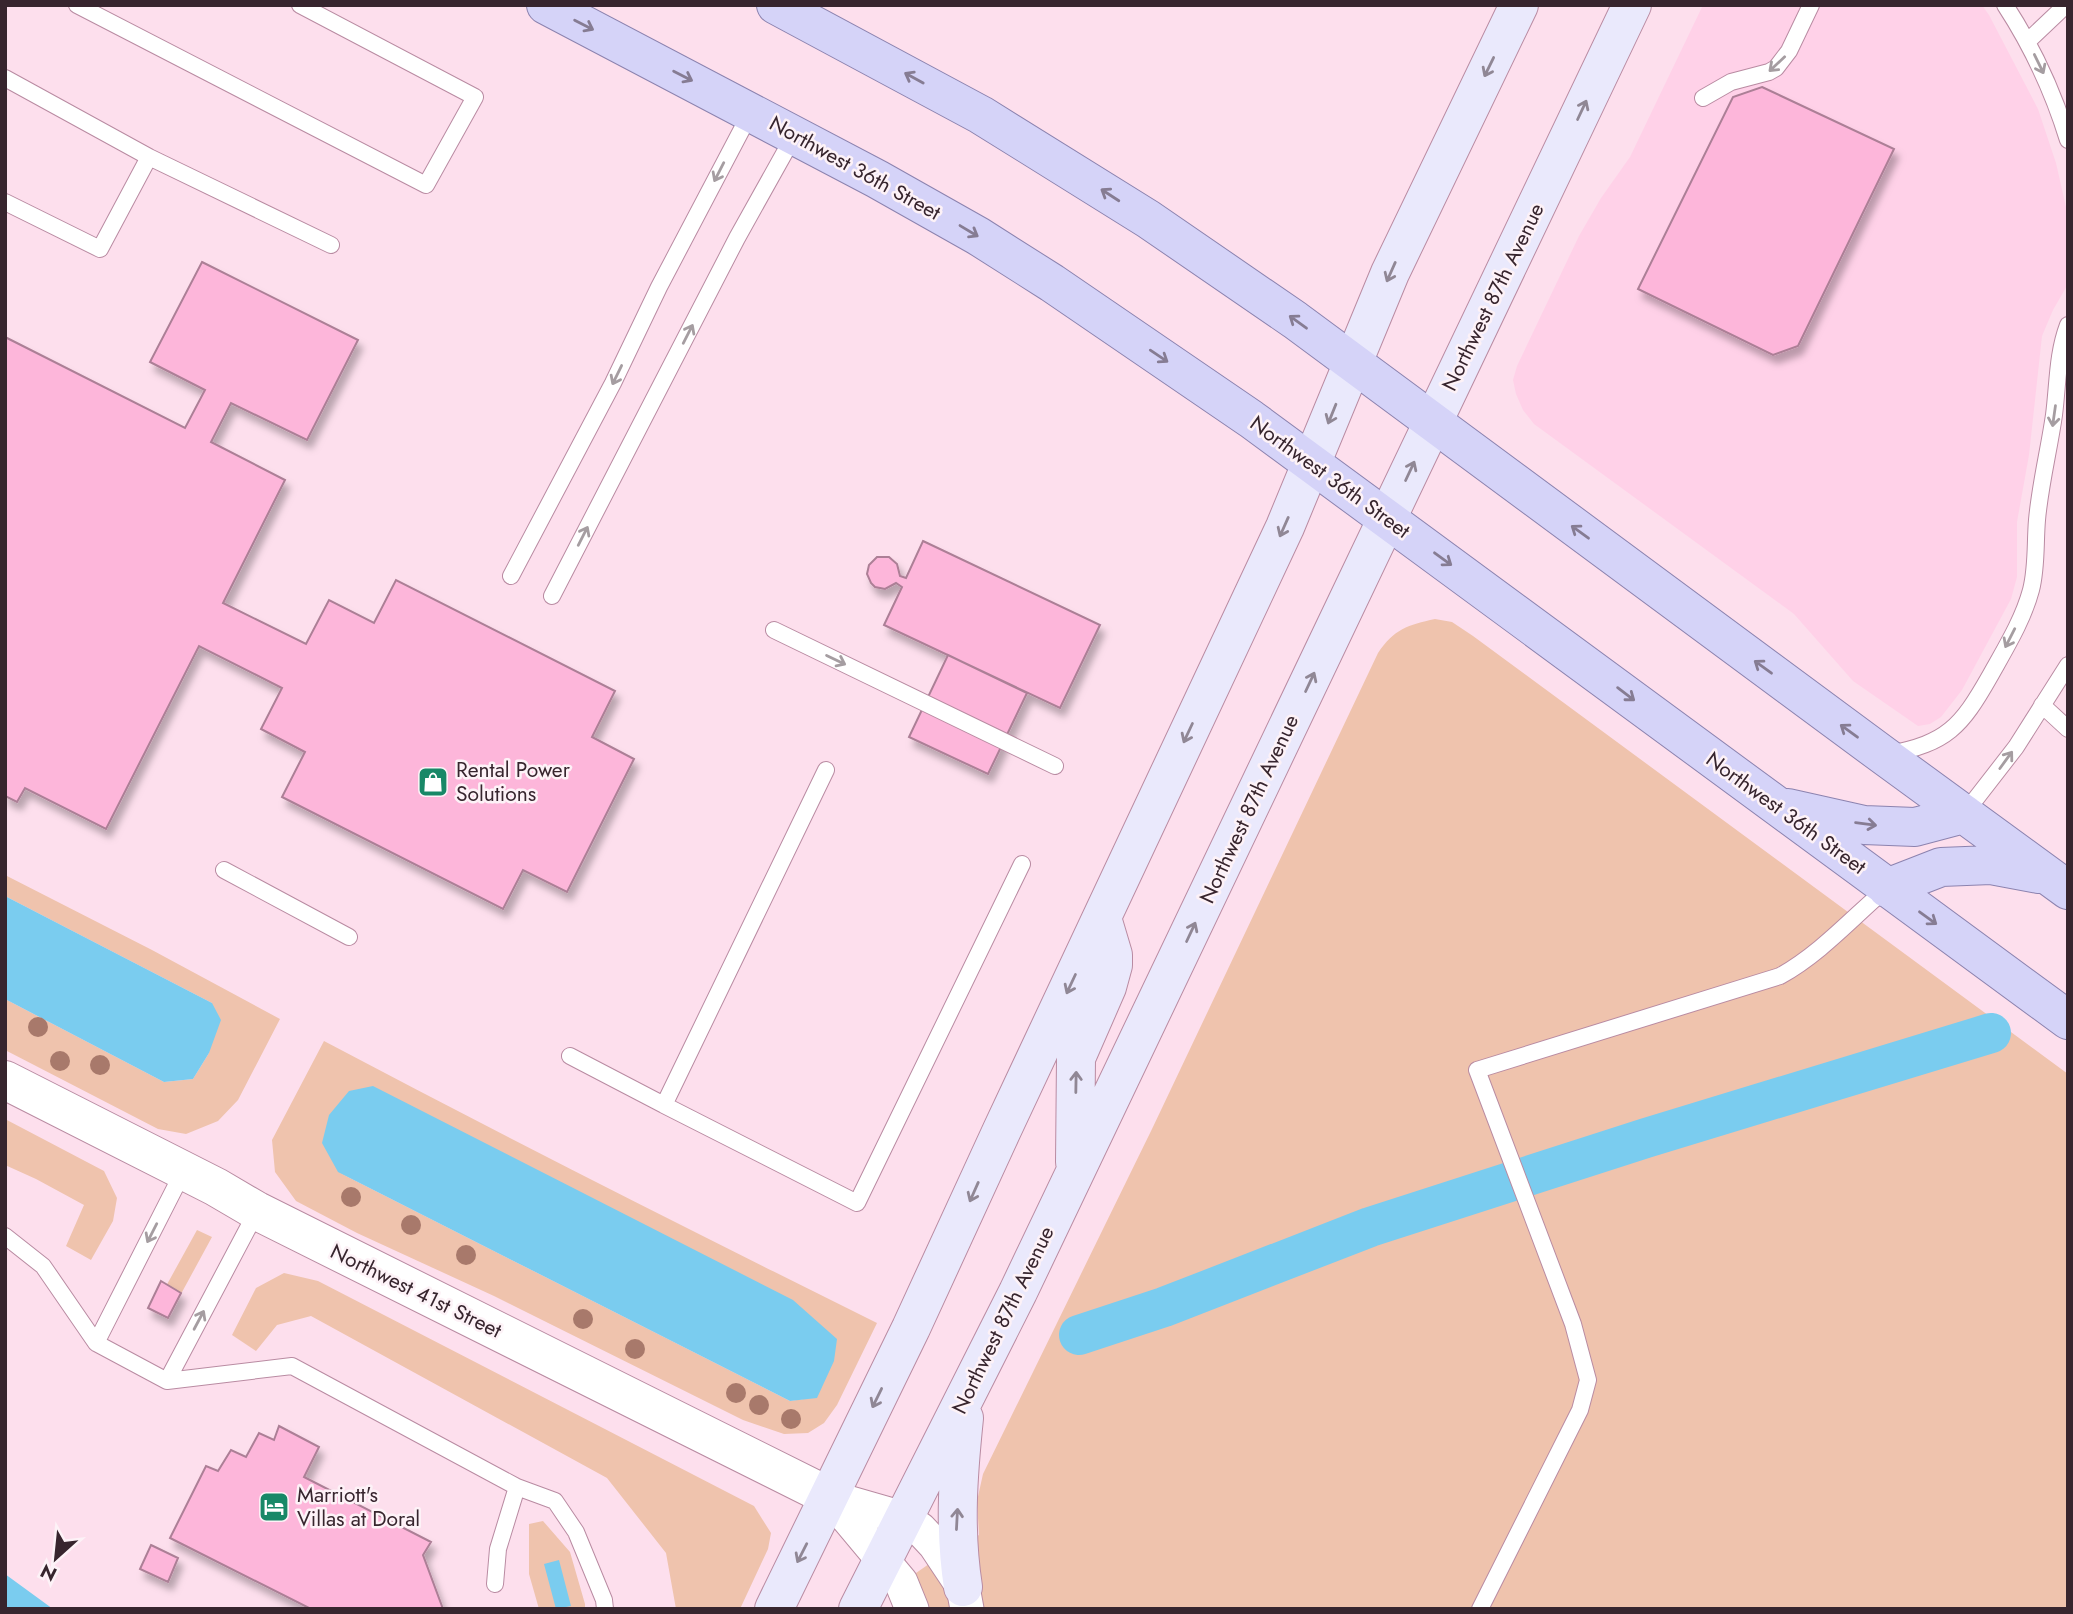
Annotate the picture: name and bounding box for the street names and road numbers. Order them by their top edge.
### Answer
street label: Northwest 36th Street [764,108,946,228]
street label: Northwest 87th Avenue [1434,198,1552,396]
street label: Northwest 36th Street [1244,409,1416,545]
street label: Northwest 87th Avenue [1192,709,1306,908]
street label: Northwest 36th Street [1700,745,1872,881]
street label: Northwest 87th Avenue [944,1221,1062,1419]
street label: Northwest 41st Street [325,1237,507,1345]

